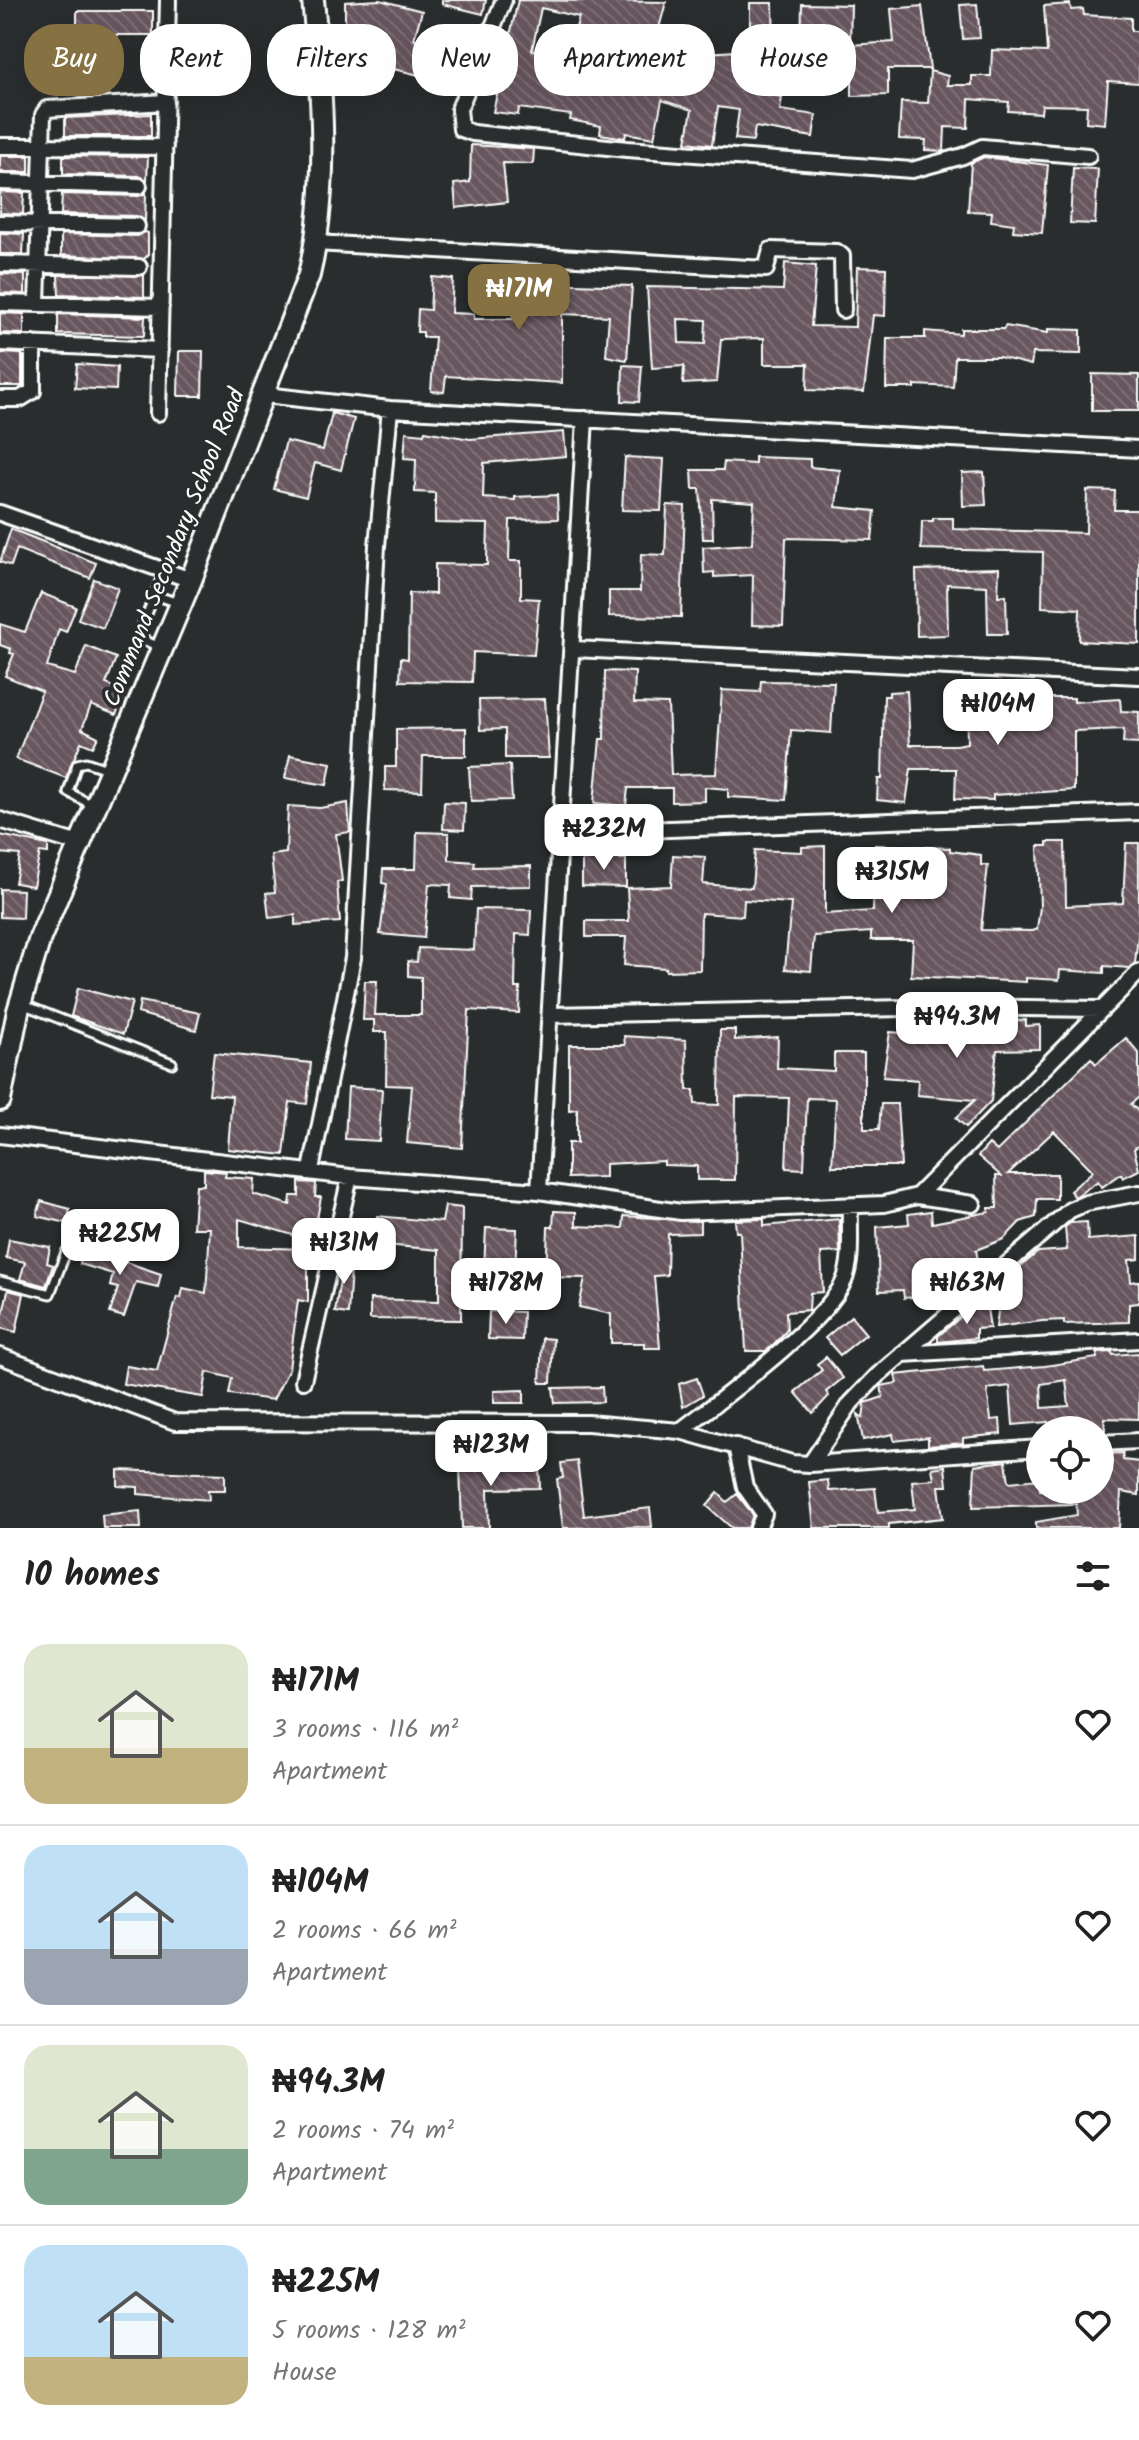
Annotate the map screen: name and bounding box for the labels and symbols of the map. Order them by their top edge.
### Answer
pin: ₦171M [463,264,575,332]
street label: Command Secondary School Road [93,382,257,713]
pin: ₦104M [942,679,1054,747]
pin: ₦232M [548,804,660,872]
pin: ₦315M [836,847,948,915]
pin: ₦94.3M [892,992,1022,1060]
pin: ₦225M [64,1209,176,1277]
pin: ₦131M [288,1218,400,1286]
pin: ₦178M [450,1258,562,1326]
pin: ₦163M [911,1258,1023,1326]
pin: ₦123M [435,1420,547,1488]

